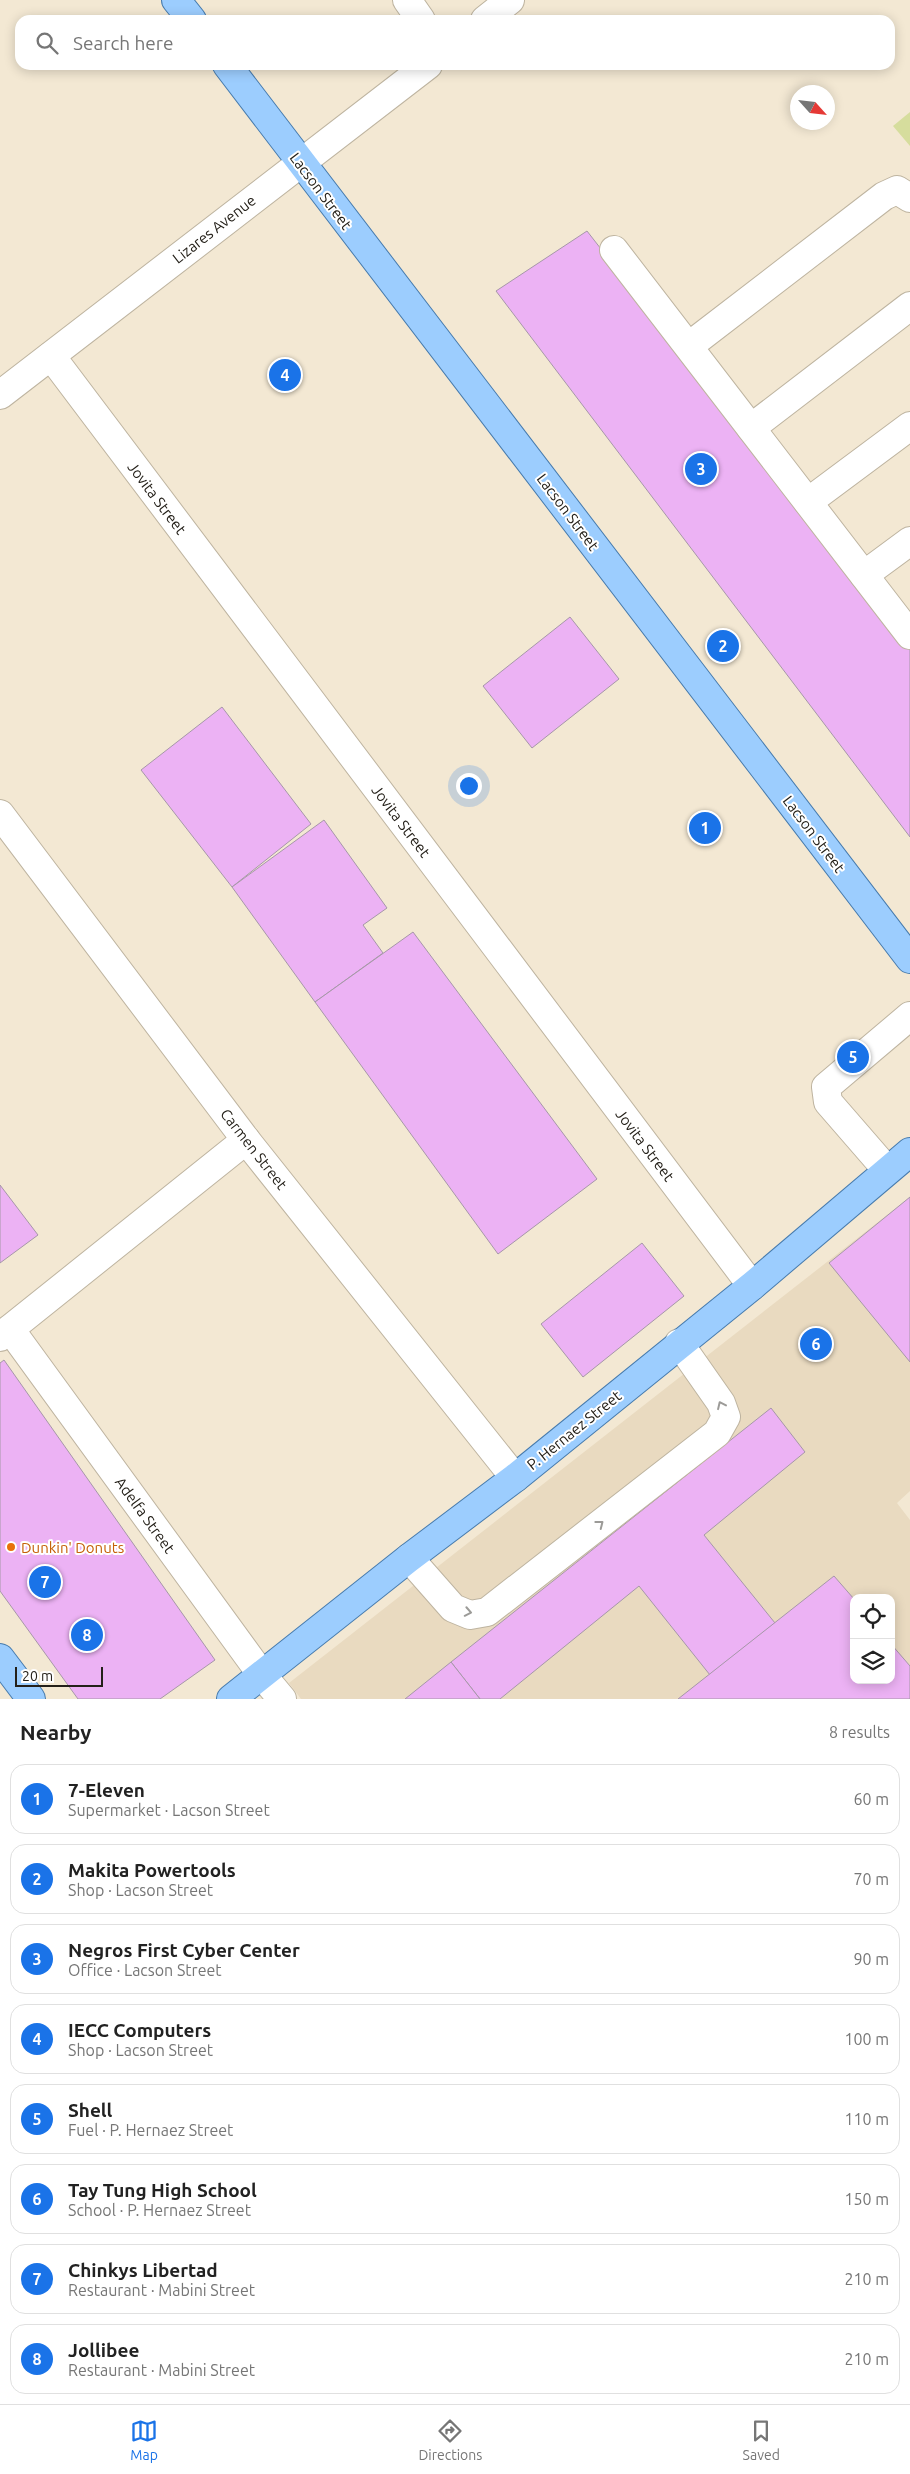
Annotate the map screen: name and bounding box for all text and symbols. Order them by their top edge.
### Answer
search box [15,15,895,70]
icon: search [33,29,61,57]
text: Search here [73,32,173,54]
north arrow [790,85,835,130]
street label: Lacson Street [287,149,355,233]
street label: Lizares Avenue [169,191,259,267]
pin: 4 [269,356,301,394]
pin: 3 [685,450,717,488]
street label: Jovita Street [124,459,190,538]
street label: Lacson Street [534,470,602,554]
pin: 2 [707,627,739,665]
your location [456,773,482,799]
street label: Jovita Street [368,782,434,861]
street label: Lacson Street [780,792,848,876]
pin: 1 [689,809,721,847]
pin: 5 [837,1038,869,1076]
street label: Carmen Street [217,1105,291,1193]
street label: Jovita Street [612,1106,678,1185]
pin: 6 [800,1325,832,1363]
street label: P. Hernaez Street [524,1387,625,1473]
one-way arrow [716,1401,727,1410]
street label: Adelfa Street [112,1474,178,1556]
one-way arrow [594,1522,603,1530]
place label: Dunkin' Donuts [21,1539,124,1556]
marker: Dunkin' Donuts [5,1541,17,1553]
pin: 7 [29,1563,61,1601]
map controls [850,1594,895,1684]
button: locate [850,1594,895,1639]
one-way arrow [464,1607,472,1617]
pin: 8 [71,1616,103,1654]
button: layers [850,1639,895,1684]
scale bar [15,1664,102,1687]
text: 20 m [22,1668,53,1684]
text: Nearby [20,1720,91,1744]
text: 8 results [829,1723,890,1741]
text: 7-Eleven [68,1779,145,1801]
text: 1 [32,1790,42,1808]
text: 60 m [853,1790,889,1808]
text: Supermarket · Lacson Street [68,1801,270,1819]
text: Makita Powertools [68,1859,236,1881]
text: 2 [32,1870,42,1888]
text: 70 m [853,1870,889,1888]
text: Shop · Lacson Street [68,1881,213,1899]
text: Negros First Cyber Center [68,1939,300,1961]
text: 3 [32,1950,42,1968]
text: 90 m [853,1950,889,1968]
text: Office · Lacson Street [68,1961,222,1979]
text: IECC Computers [68,2019,211,2041]
text: 4 [32,2030,42,2048]
text: 100 m [844,2030,889,2048]
text: Shop · Lacson Street [68,2041,213,2059]
text: Shell [68,2099,112,2121]
text: 5 [32,2110,42,2128]
text: 110 m [844,2110,889,2128]
text: Fuel · P. Hernaez Street [68,2121,233,2139]
text: Tay Tung High School [68,2179,257,2201]
text: 6 [32,2190,42,2208]
text: 150 m [844,2190,889,2208]
text: School · P. Hernaez Street [68,2201,251,2219]
text: Chinkys Libertad [68,2259,218,2281]
text: 7 [32,2270,42,2288]
text: 210 m [844,2270,889,2288]
text: Restaurant · Mabini Street [68,2281,255,2299]
text: Jollibee [68,2339,139,2361]
text: 8 [32,2350,42,2368]
text: 210 m [844,2350,889,2368]
text: Restaurant · Mabini Street [68,2361,255,2379]
tab: Map [130,2417,158,2463]
tab: Directions [418,2417,482,2463]
tab: Saved [743,2417,780,2463]

